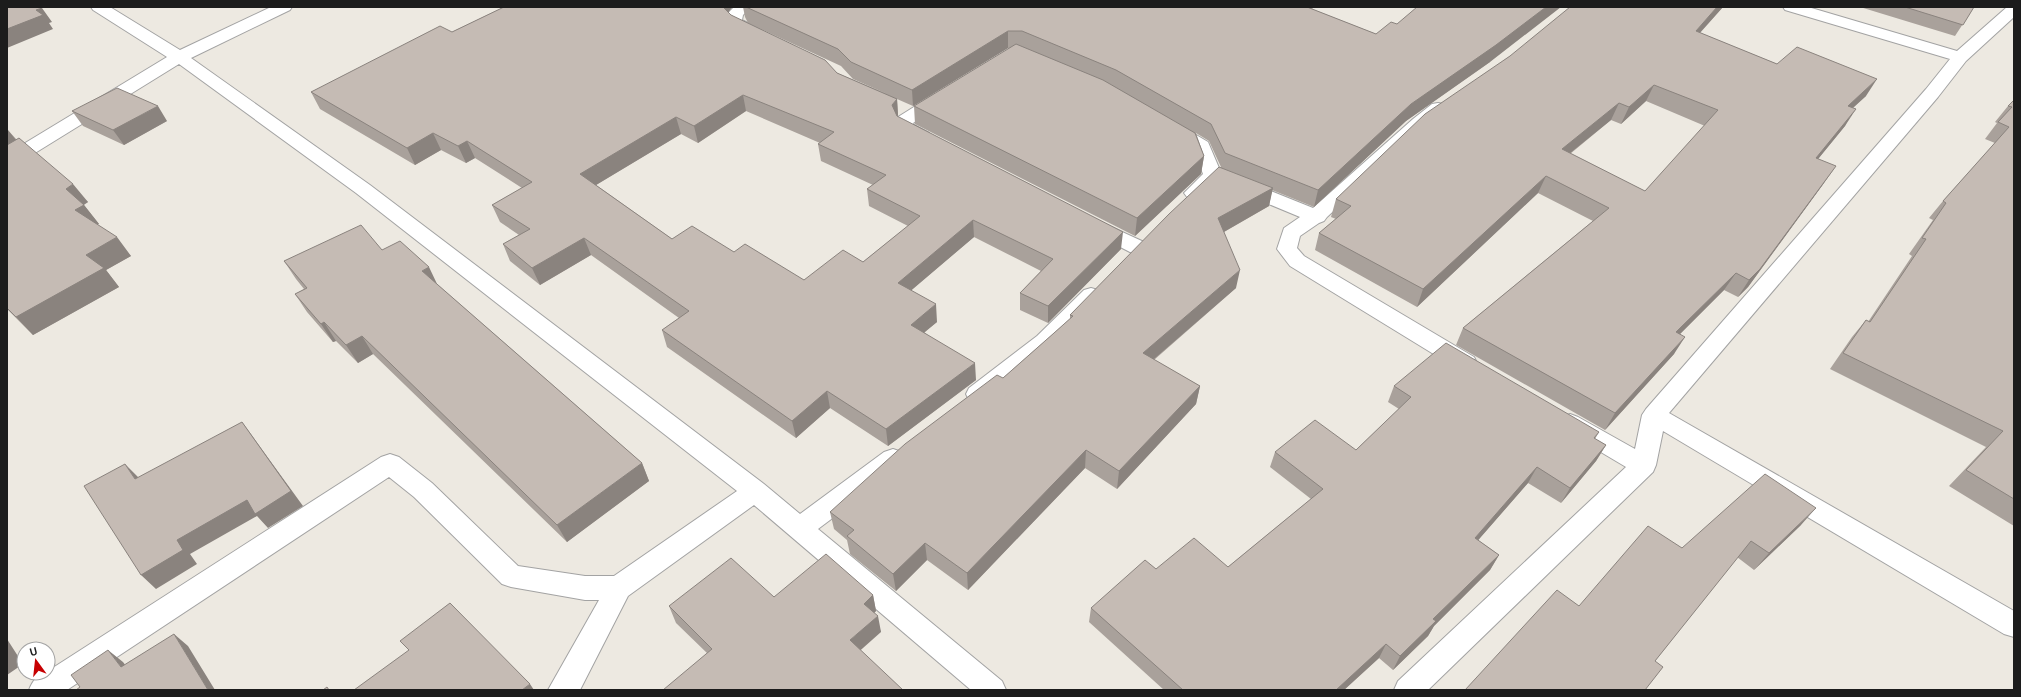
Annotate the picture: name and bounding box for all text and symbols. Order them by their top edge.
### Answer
north arrow [16,641,56,681]
text: U [28,645,39,658]

